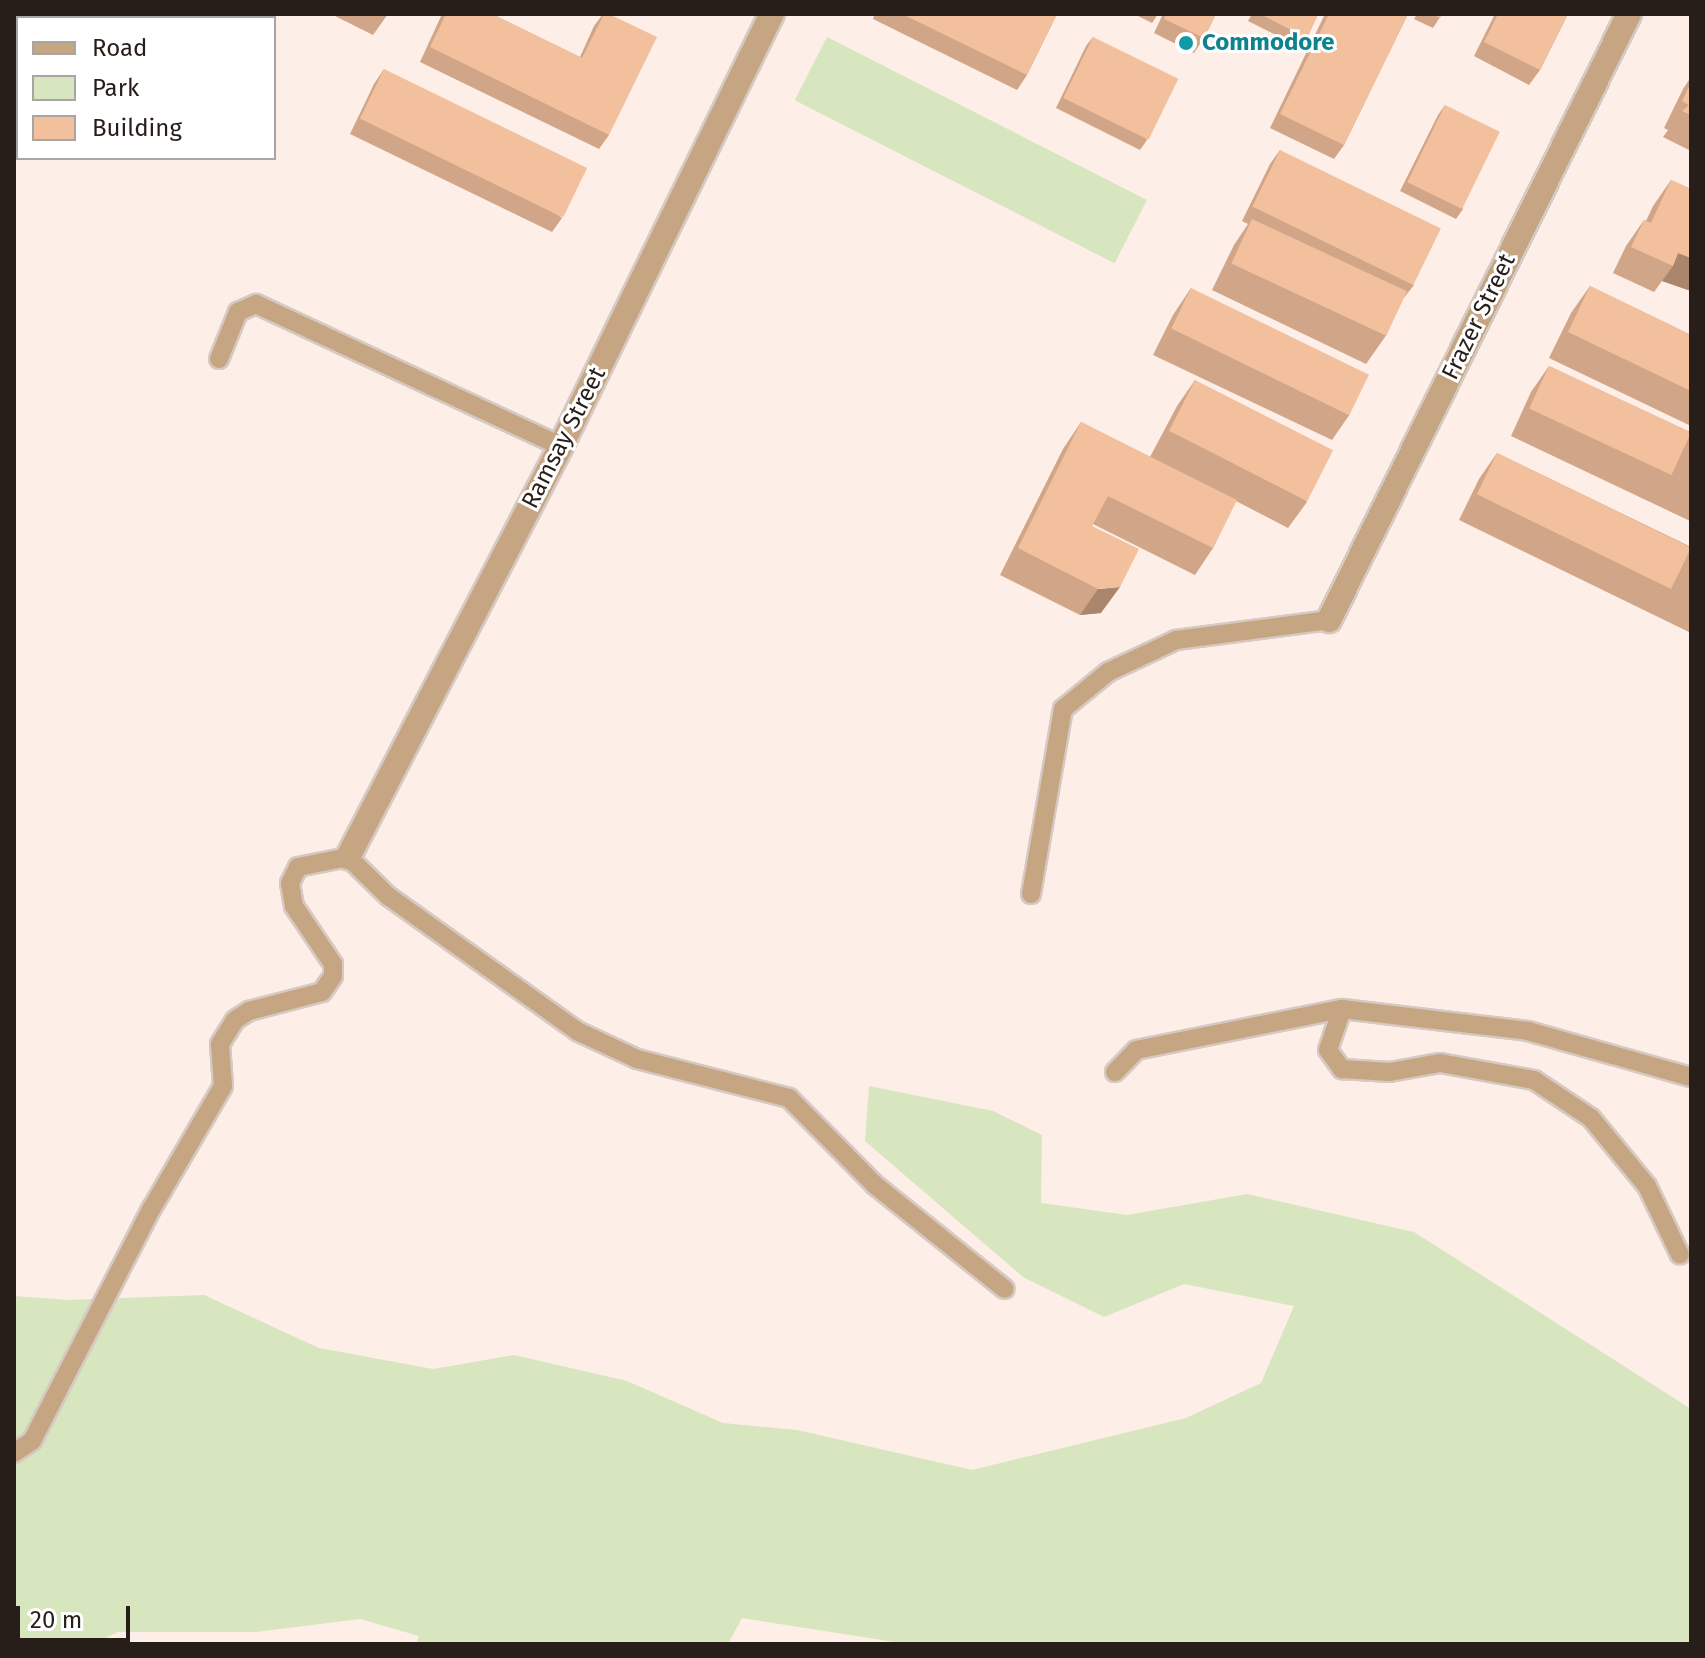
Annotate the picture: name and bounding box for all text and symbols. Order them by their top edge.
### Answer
legend [16,16,276,160]
place label: Commodore [1202,29,1334,57]
text: Road [92,34,147,62]
marker: Commodore [1177,34,1195,52]
text: Park [92,74,139,102]
text: Building [92,114,182,142]
street label: Frazer Street [1436,249,1522,385]
street label: Ramsay Street [516,362,612,514]
scale bar [20,1590,134,1640]
text: 20 m [30,1606,82,1634]

